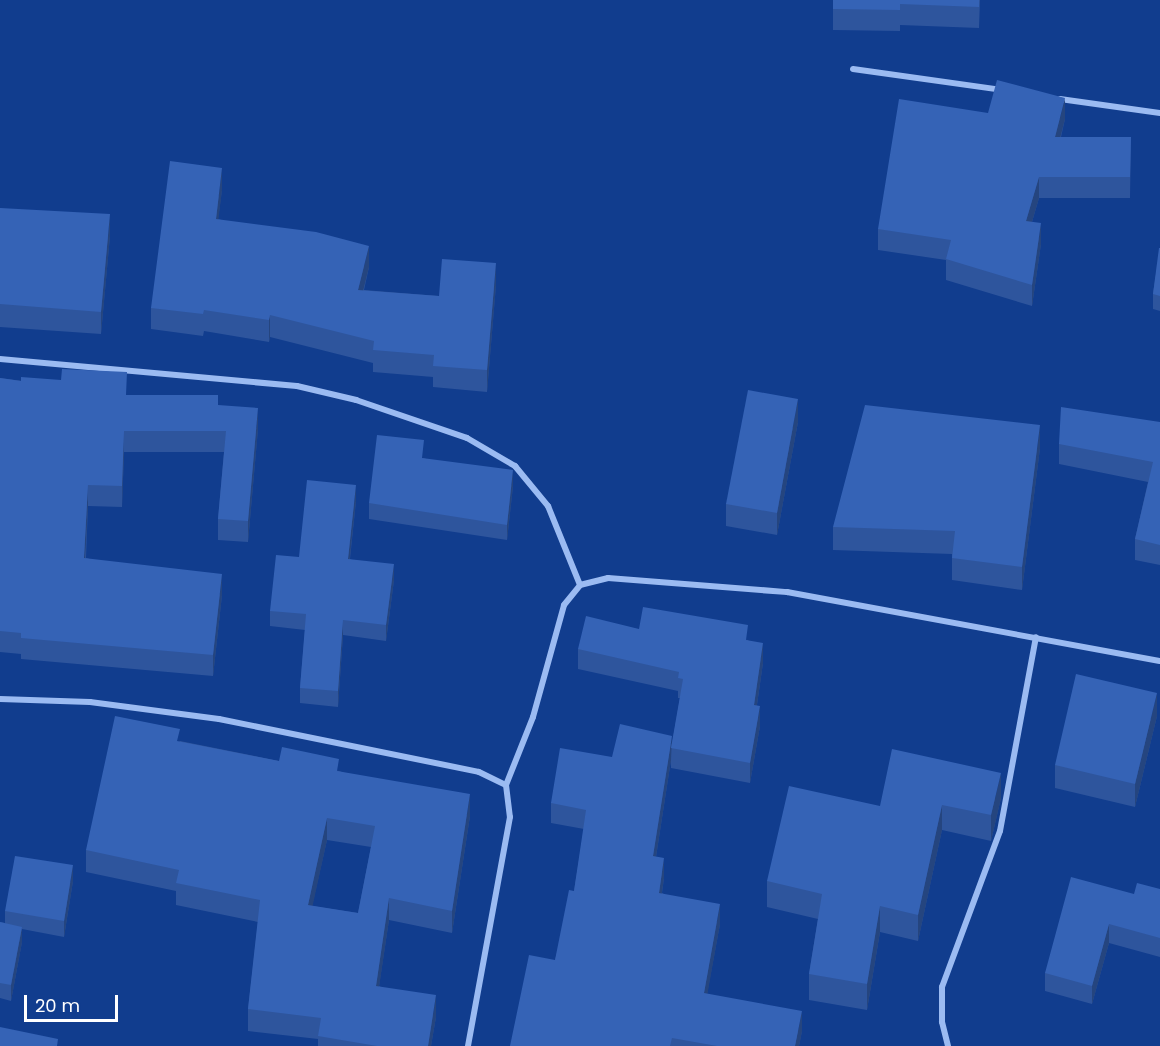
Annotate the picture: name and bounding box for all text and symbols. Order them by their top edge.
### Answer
scale bar [27,983,122,1021]
text: 20 m [35,993,80,1018]

